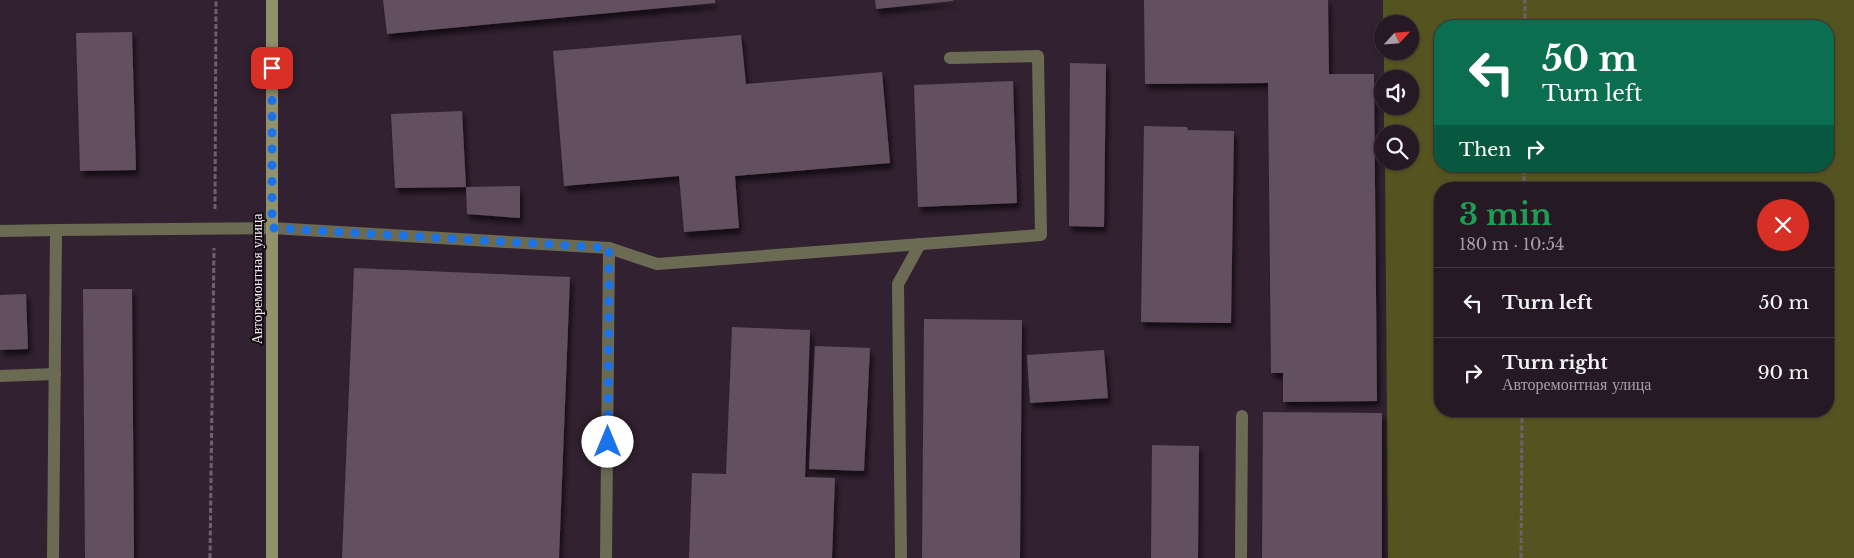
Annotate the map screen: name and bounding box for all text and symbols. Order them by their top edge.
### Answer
north arrow [1374,15,1419,60]
map controls [1374,15,1419,170]
text: 50 m [1542,37,1637,80]
icon: left [1459,40,1524,105]
pin [251,47,293,89]
icon: arrive [258,54,286,82]
button: sound [1374,70,1419,115]
text: Turn left [1542,80,1642,107]
button: search [1374,125,1419,170]
icon: right [1521,135,1549,163]
text: Then [1459,138,1511,161]
text: 3 min [1459,196,1552,233]
button: close [1757,199,1809,251]
street label: Авторемонтная улица [248,213,266,344]
text: 180 m · 10:54 [1459,234,1564,254]
icon: left [1459,289,1487,317]
text: Turn left [1502,291,1593,314]
text: 50 m [1759,291,1809,314]
text: Turn right [1502,351,1608,374]
icon: right [1459,359,1487,387]
text: 90 m [1757,361,1809,384]
text: Авторемонтная улица [1502,374,1651,394]
position arrow [581,415,633,467]

